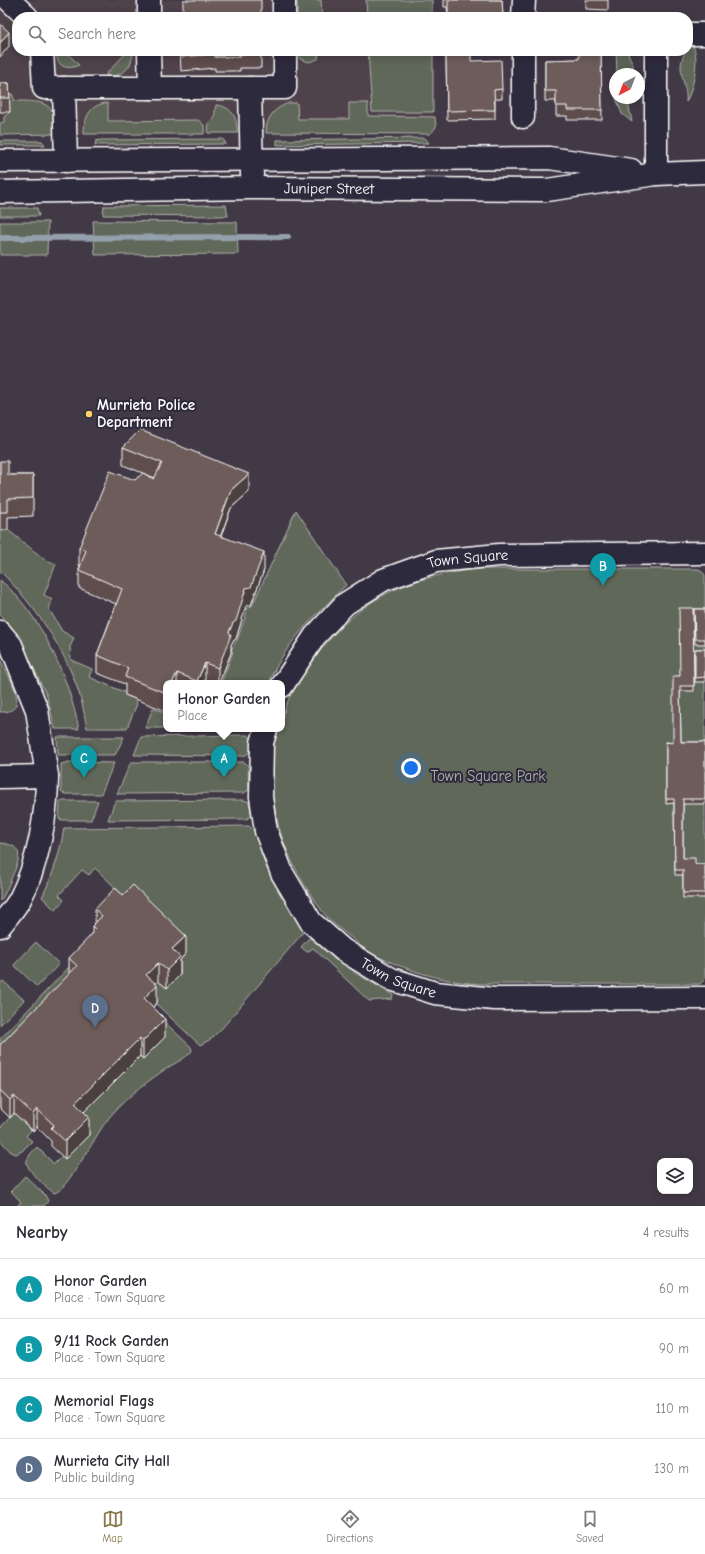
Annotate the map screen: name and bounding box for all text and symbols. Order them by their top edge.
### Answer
search box [12,12,693,56]
icon: search [26,23,48,45]
text: Search here [58,25,136,43]
north arrow [609,68,645,104]
street label: Juniper Street [284,179,375,198]
place label: Murrieta Police Department [97,396,195,431]
marker: Murrieta Police Department [84,409,94,419]
street label: Town Square [425,546,509,572]
pin: B [590,553,616,586]
popup [163,680,285,732]
text: Honor Garden [178,690,270,708]
text: Place [178,708,207,723]
pin: C [71,745,97,778]
pin: A [211,745,237,778]
your location [401,758,421,778]
park label: Town Square Park [431,767,546,785]
street label: Town Square [357,954,439,1002]
pin: D [82,995,108,1028]
map controls [657,1158,693,1194]
button: layers [657,1158,693,1194]
text: Nearby [16,1223,67,1242]
text: 4 results [643,1225,689,1240]
text: Honor Garden [54,1272,147,1290]
text: A [25,1281,33,1296]
text: 60 m [659,1281,689,1296]
text: Place · Town Square [54,1290,165,1305]
text: 9/11 Rock Garden [54,1332,169,1350]
text: B [25,1341,33,1356]
text: 90 m [659,1341,689,1356]
text: Place · Town Square [54,1350,165,1365]
text: Memorial Flags [54,1392,154,1410]
text: C [25,1401,33,1416]
text: 110 m [656,1401,689,1416]
text: Place · Town Square [54,1410,165,1425]
text: Murrieta City Hall [54,1452,170,1470]
text: D [25,1461,33,1476]
text: 130 m [654,1461,689,1476]
text: Public building [54,1470,135,1485]
tab: Map [102,1508,124,1545]
tab: Directions [327,1508,373,1545]
tab: Saved [576,1508,603,1545]

